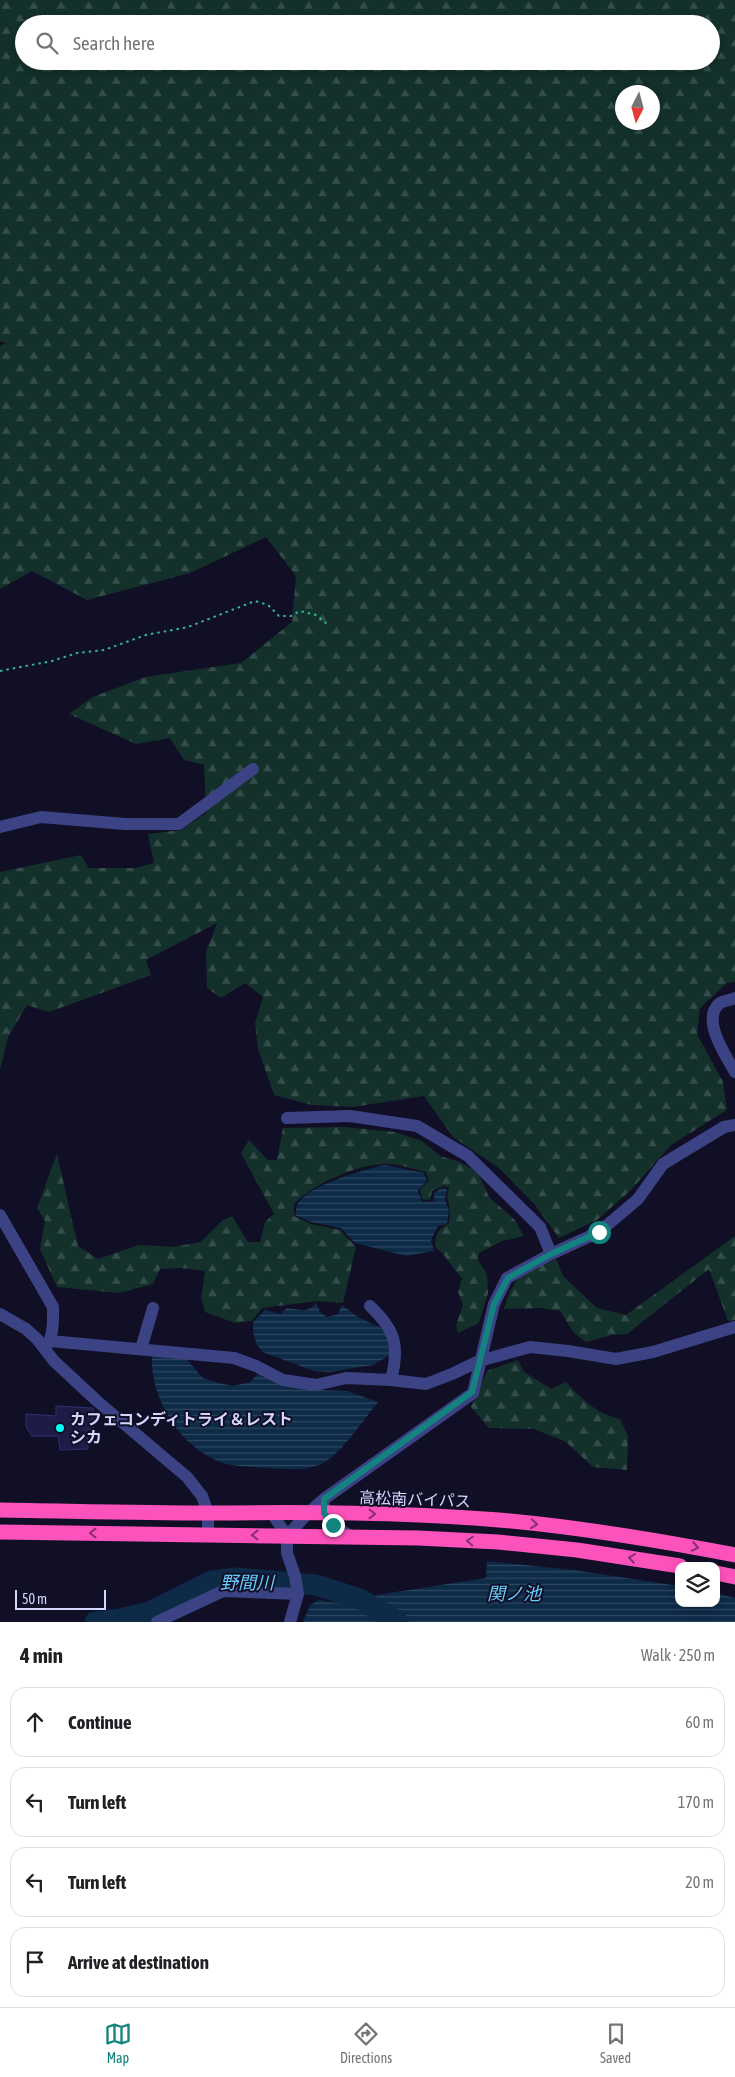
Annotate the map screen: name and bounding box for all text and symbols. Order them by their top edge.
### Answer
search box [15,15,720,70]
icon: search [33,29,61,57]
text: Search here [73,32,155,54]
north arrow [615,85,660,130]
route start [588,1221,611,1244]
place label: カフェコンディトライ＆レスト シカ [70,1410,293,1446]
marker: カフェコンディトライ＆レスト シカ [54,1422,66,1434]
street label: 高松南バイパス [359,1488,471,1510]
one-way arrow [368,1509,376,1519]
route end [322,1514,345,1537]
one-way arrow [530,1518,538,1529]
one-way arrow [89,1528,96,1538]
one-way arrow [251,1530,259,1540]
one-way arrow [466,1535,474,1546]
one-way arrow [690,1541,699,1552]
one-way arrow [627,1553,635,1564]
map controls [675,1562,720,1607]
button: layers [675,1562,720,1607]
water label: 野間川 [220,1572,276,1593]
water label: 関ノ池 [487,1583,543,1604]
scale bar [15,1587,106,1610]
text: 50 m [22,1591,47,1607]
text: 4 min [20,1643,63,1667]
text: Walk · 250 m [641,1646,715,1664]
icon: ahead [21,1708,49,1736]
text: Continue [68,1711,132,1733]
text: 60 m [685,1713,714,1731]
icon: left [21,1788,49,1816]
text: Turn left [68,1791,126,1813]
text: 170 m [678,1793,714,1811]
icon: left [21,1868,49,1896]
text: Turn left [68,1871,126,1893]
text: 20 m [685,1873,714,1891]
icon: arrive [21,1948,49,1976]
text: Arrive at destination [68,1951,209,1973]
tab: Map [104,2020,132,2066]
tab: Directions [340,2020,392,2066]
tab: Saved [600,2020,631,2066]

